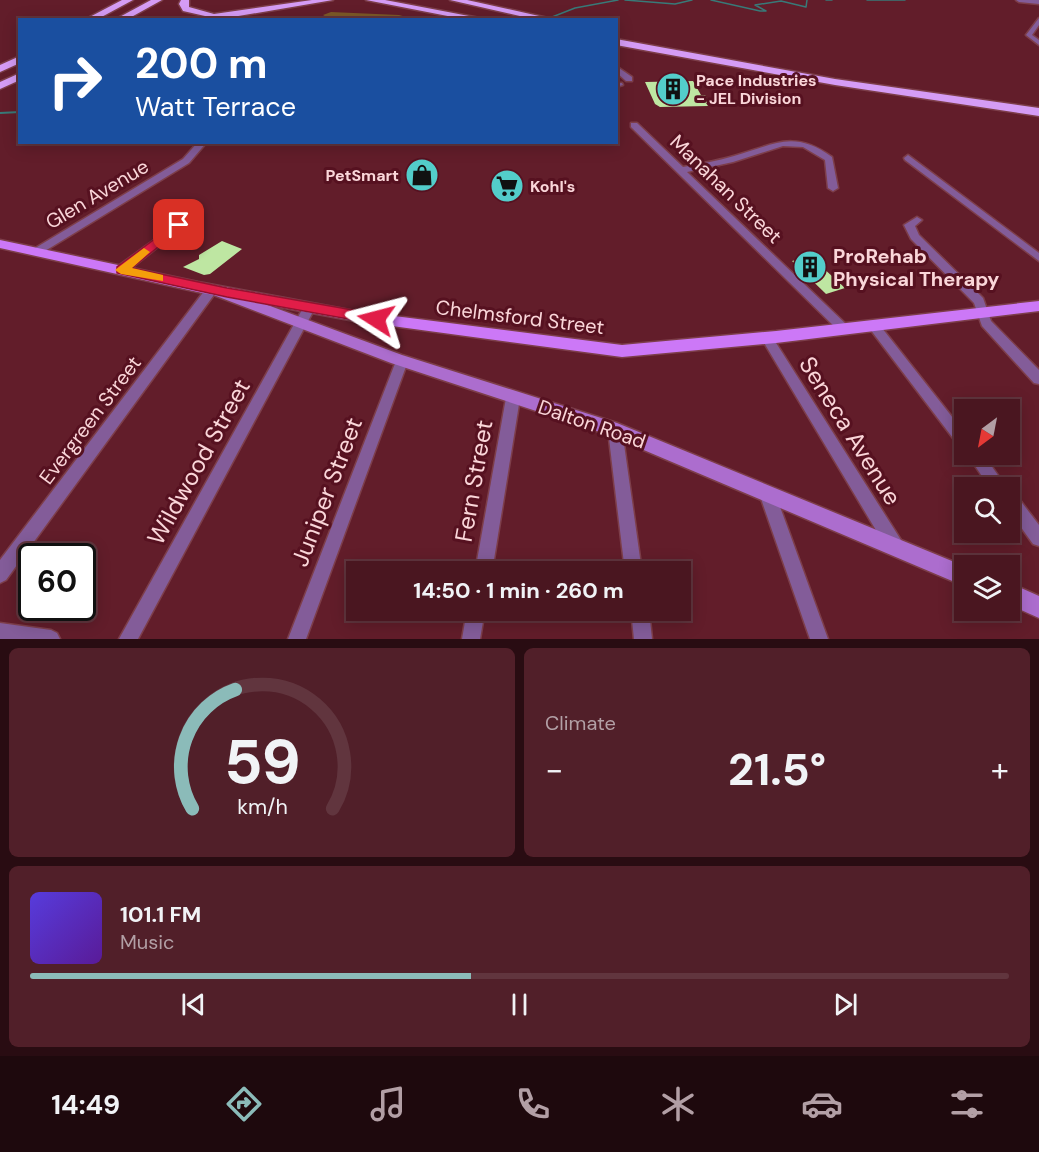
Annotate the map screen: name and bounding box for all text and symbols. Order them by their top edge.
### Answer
text: 200 m [135,36,268,91]
icon: right [36,42,114,120]
place label: Pace Industries - JEL Division [696,70,817,109]
building icon: Pace Industries - JEL Division [655,71,691,107]
text: Watt Terrace [135,89,296,124]
street label: Manahan Street [664,129,788,249]
street label: Glen Avenue [41,153,153,235]
shop icon: PetSmart [404,157,440,193]
place label: PetSmart [326,165,399,186]
supermarket icon: Kohl's [489,168,525,204]
place label: Kohl's [530,176,575,197]
pin [153,199,204,250]
icon: arrive [162,208,195,241]
place label: ProRehab Physical Therapy [833,243,999,292]
building icon: ProRehab Physical Therapy [792,249,828,285]
position arrow [344,287,408,351]
street label: Chelmsford Street [434,294,606,340]
street label: Evergreen Street [33,350,147,489]
street label: Seneca Avenue [792,351,909,511]
street label: Wildwood Street [140,373,257,550]
street label: Dalton Road [535,393,649,455]
north arrow [954,399,1020,465]
map controls [954,399,1020,621]
street label: Juniper Street [284,413,369,571]
street label: Fern Street [448,418,499,544]
button: search [954,477,1020,543]
speed limit sign: 60 [18,543,96,621]
button: layers [954,555,1020,621]
text: 14:50 · 1 min · 260 m [413,576,624,605]
text: Climate [545,710,616,736]
text: 59 [224,721,300,802]
text: 21.5° [728,740,826,799]
text: − [545,748,563,791]
text: + [991,748,1009,791]
text: km/h [237,794,287,822]
text: 101.1 FM [120,900,201,929]
text: Music [120,929,175,955]
icon: previous [177,988,210,1021]
icon: pause [503,988,536,1021]
icon: next [829,988,862,1021]
icon: directions [223,1083,265,1125]
icon: music [367,1083,409,1125]
icon: phone [512,1083,554,1125]
icon: climate [657,1083,699,1125]
icon: car [801,1083,843,1125]
icon: filters [946,1083,988,1125]
text: 14:49 [51,1087,120,1122]

